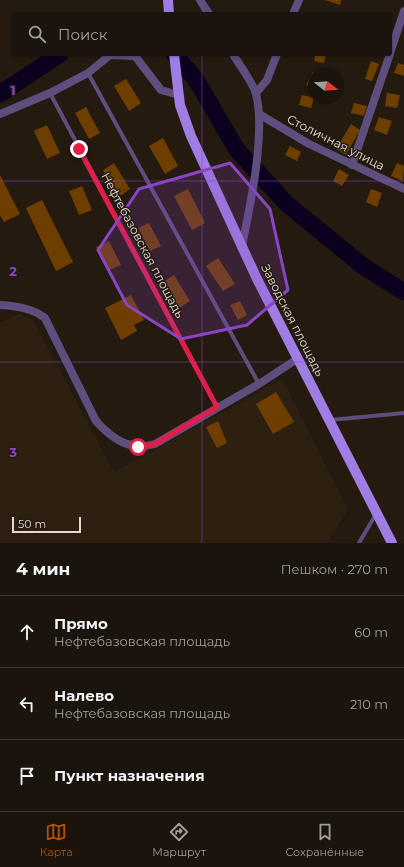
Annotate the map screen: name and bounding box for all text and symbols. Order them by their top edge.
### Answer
search box [12,12,392,56]
icon: search [26,23,48,45]
text: Поиск [58,25,107,44]
north arrow [308,68,344,104]
text: 1 [10,82,16,98]
street label: Столичная улица [285,111,387,173]
route end [70,140,88,158]
street label: Нефтебазовская площадь [98,170,188,320]
street label: Заводская площадь [258,261,328,379]
text: 2 [9,263,17,279]
route start [129,438,147,456]
text: 3 [8,444,17,460]
scale bar [12,515,81,534]
text: 50 m [18,517,46,531]
text: 4 мин [16,559,70,579]
text: Пешком · 270 m [281,561,388,577]
text: Прямо [54,614,108,633]
icon: ahead [16,621,38,643]
text: 60 m [354,624,388,640]
text: Нефтебазовская площадь [54,633,230,649]
text: Налево [54,686,114,705]
icon: left [16,693,38,715]
text: 210 m [350,696,388,712]
text: Нефтебазовская площадь [54,705,230,721]
icon: arrive [16,765,38,787]
text: Пункт назначения [54,766,205,785]
tab: Карта [40,821,73,859]
tab: Маршрут [152,821,206,859]
tab: Сохранённые [285,821,364,859]

